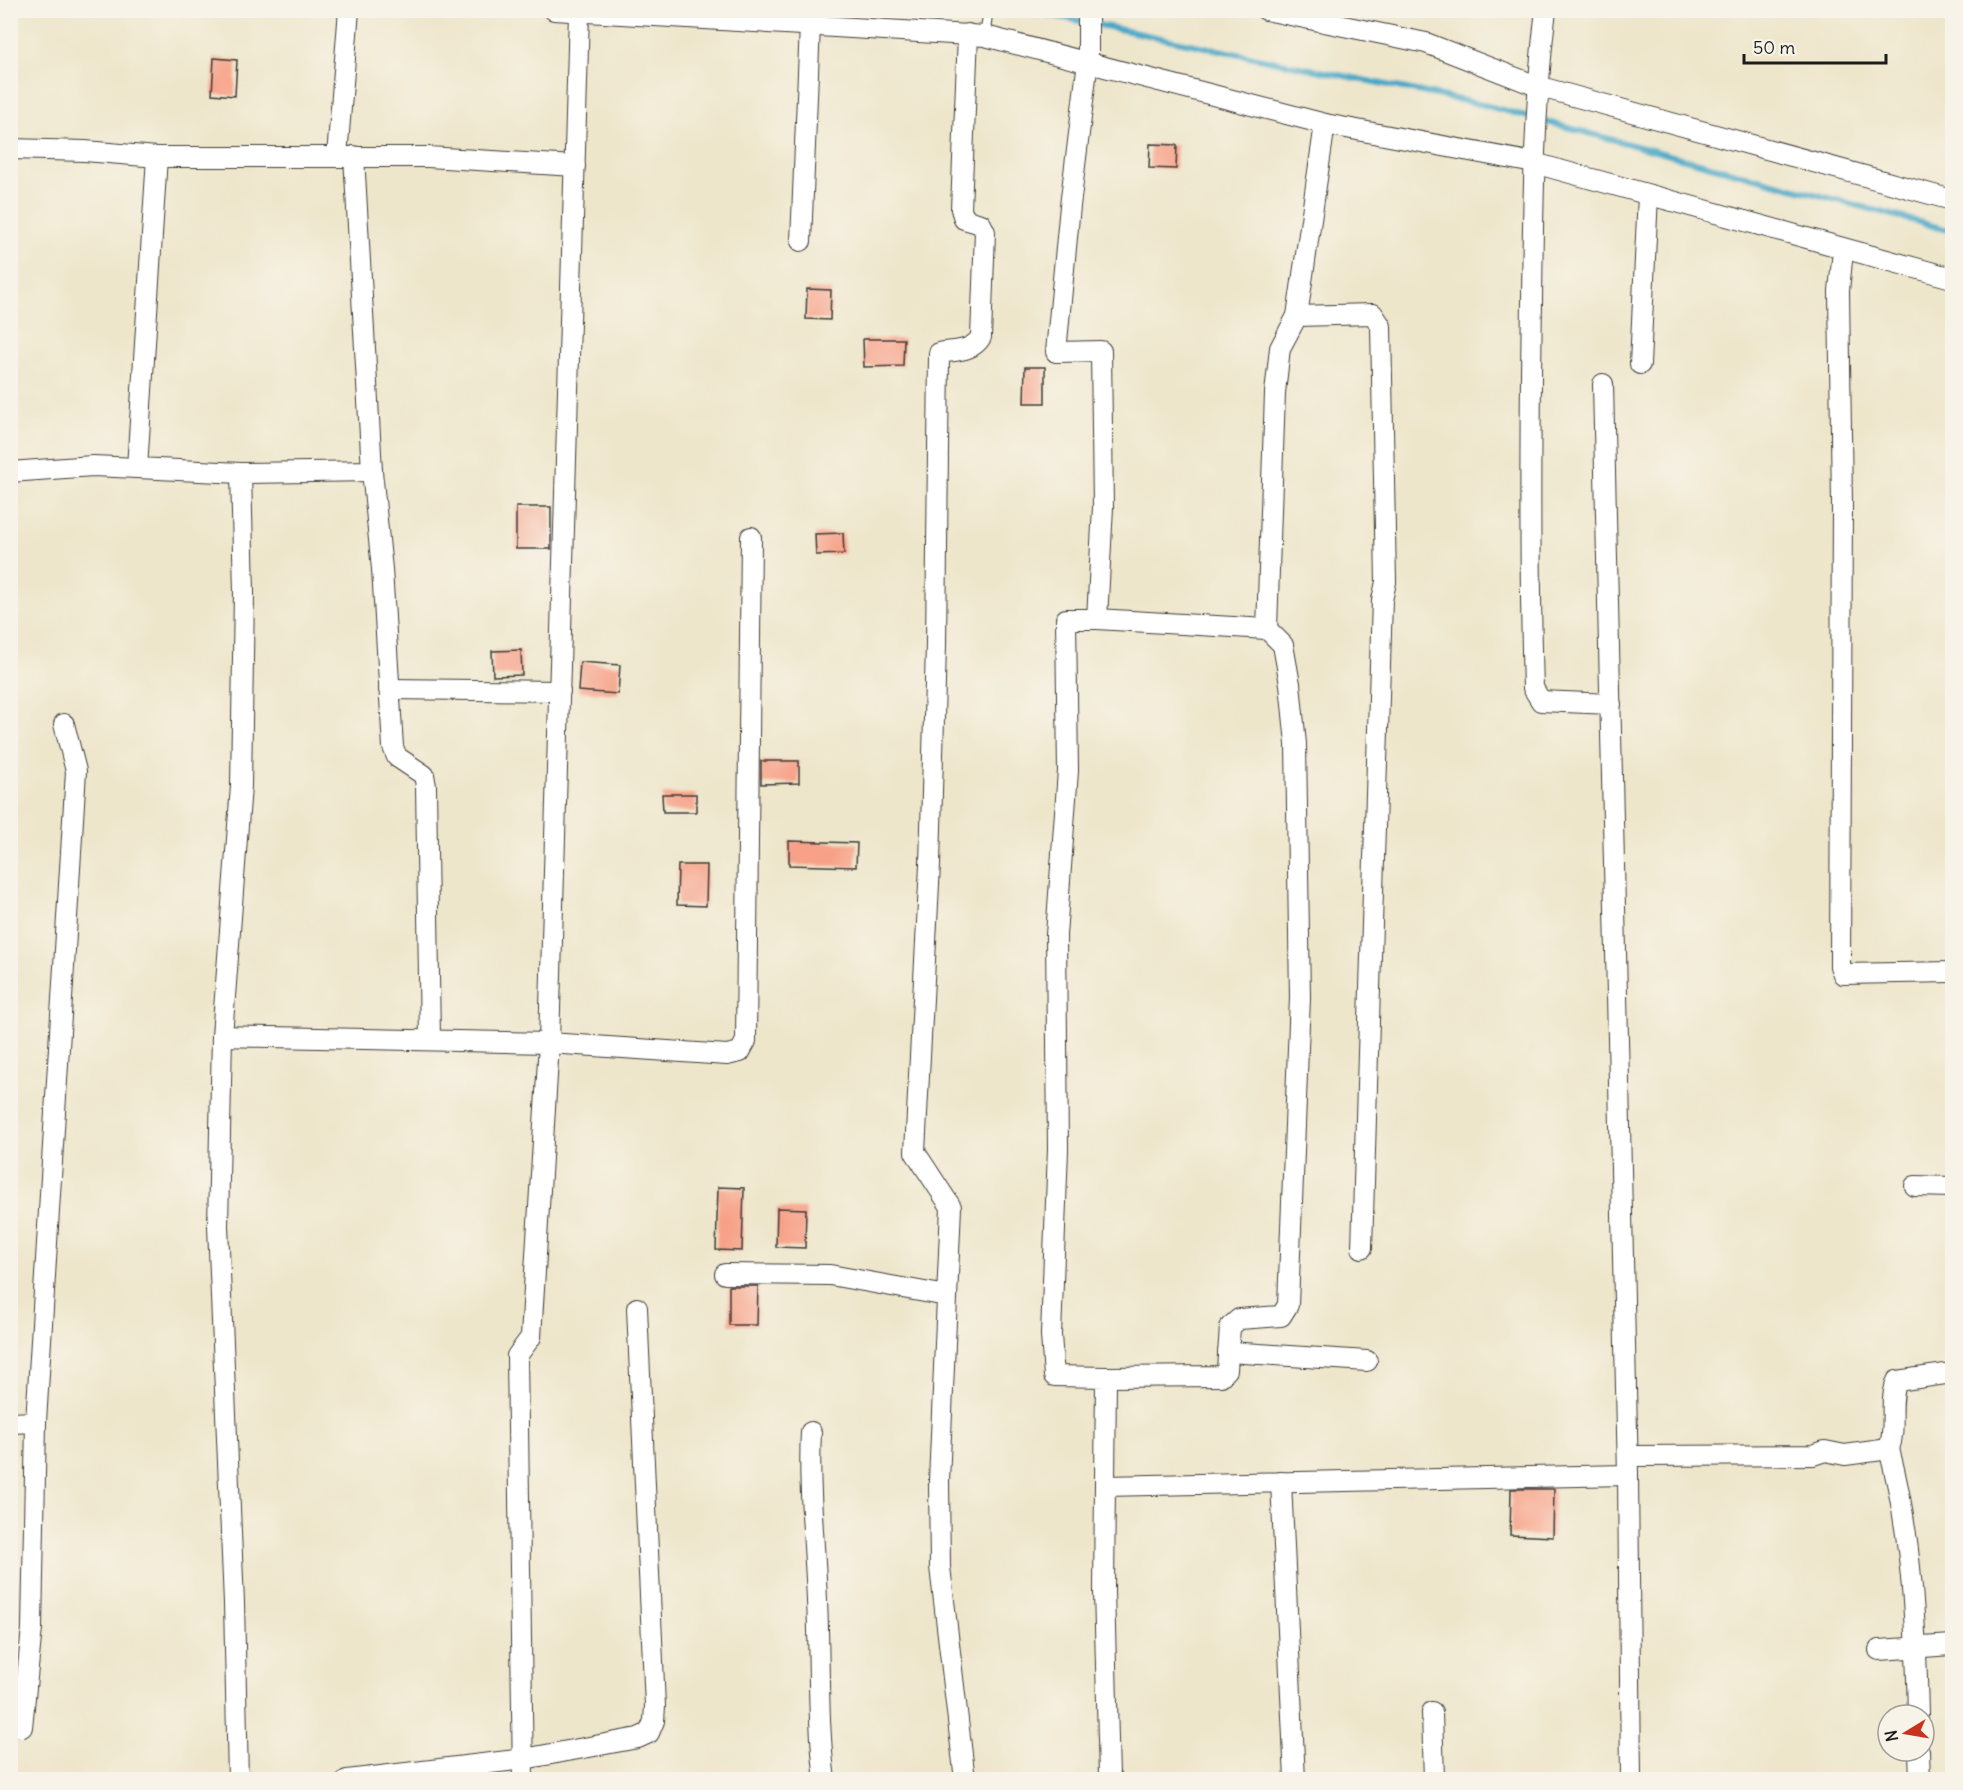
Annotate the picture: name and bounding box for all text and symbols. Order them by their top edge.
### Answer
scale bar [1744,27,1886,65]
text: 50 m [1753,36,1795,59]
north arrow [1876,1703,1936,1763]
text: N [1880,1729,1902,1743]

